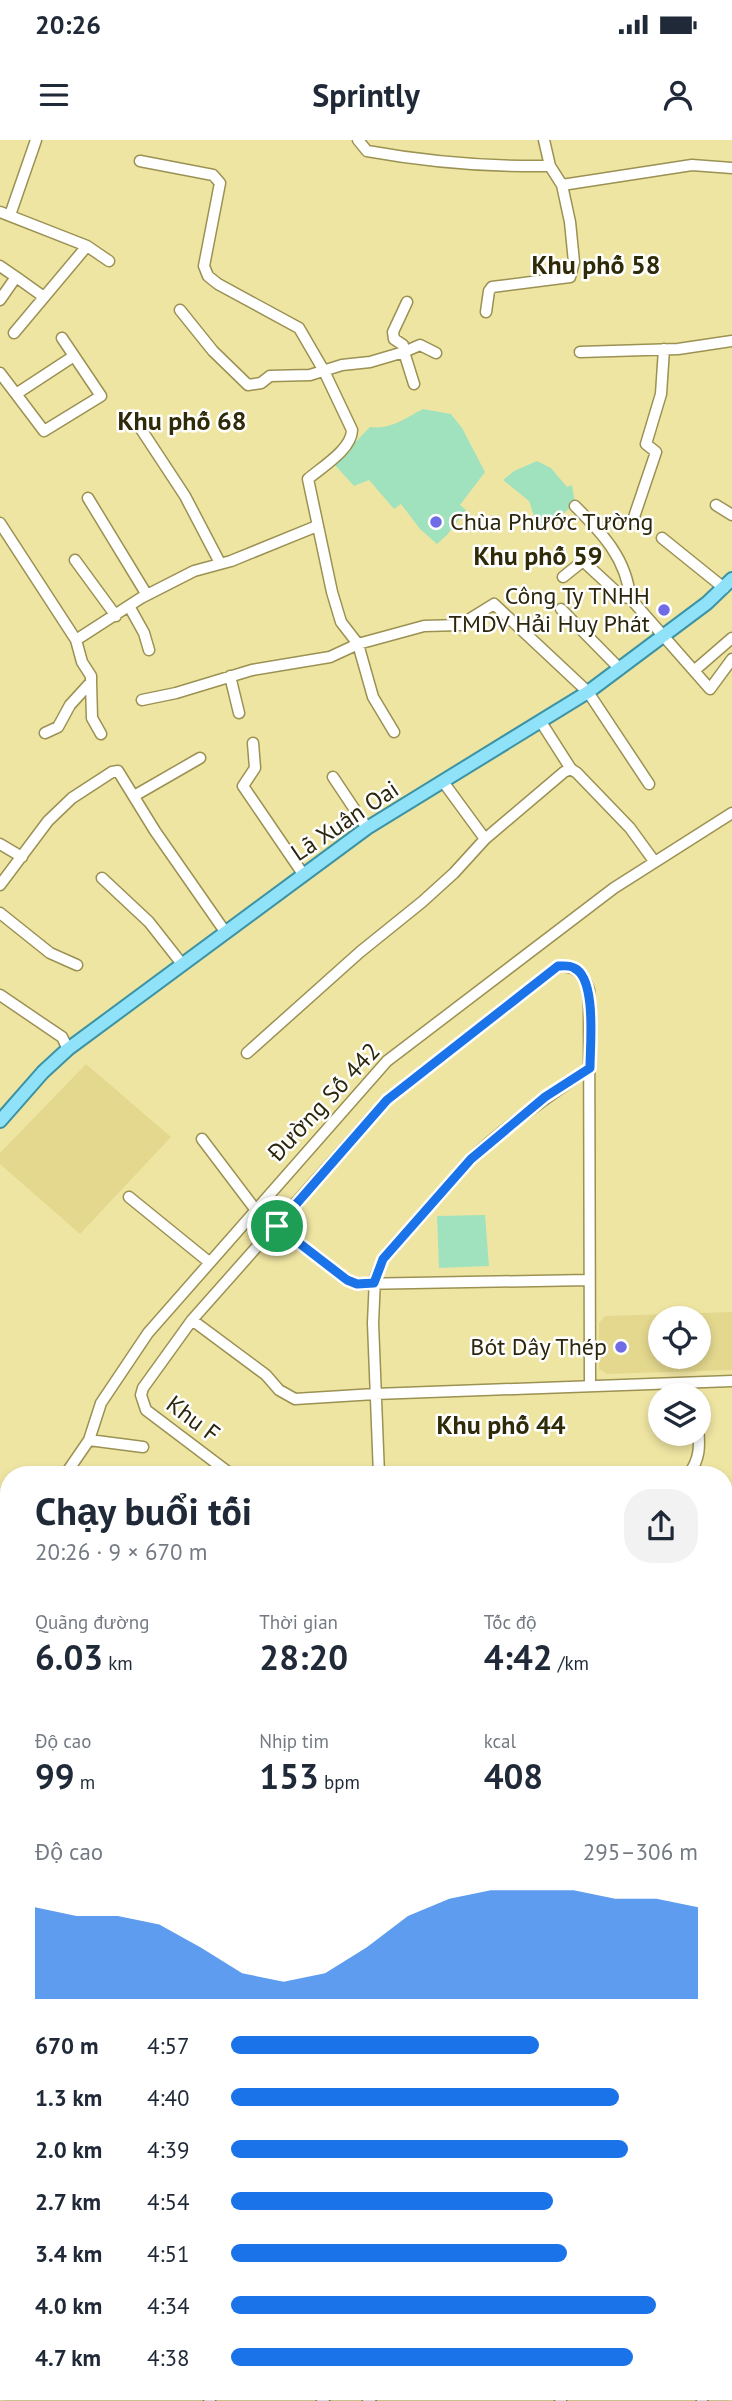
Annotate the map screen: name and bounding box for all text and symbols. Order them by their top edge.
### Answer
text: 20:26 [35,8,101,41]
text: Sprintly [312,74,420,116]
icon: menu [35,76,73,114]
icon: person [659,76,697,114]
district label: Khu phố 58 [531,248,661,281]
district label: Khu phố 68 [117,404,247,437]
place label: Chùa Phước Tường [450,506,653,537]
marker: Chùa Phước Tường [428,514,444,530]
district label: Khu phố 59 [473,539,603,572]
place label: Công Ty TNHH TMDV Hải Huy Phát [449,580,650,639]
marker: Công Ty TNHH TMDV Hải Huy Phát [656,602,672,618]
street label: Lã Xuân Oai [285,773,404,868]
street label: Đường Số 442 [260,1036,387,1168]
pin [247,1196,307,1256]
icon: arrive [258,1207,296,1245]
map controls [648,1306,711,1446]
button: locate [648,1306,711,1369]
place label: Bót Dây Thép [470,1331,607,1362]
marker: Bót Dây Thép [613,1339,629,1355]
button: layers [648,1383,711,1446]
street label: Khu F [160,1388,226,1449]
district label: Khu phố 44 [436,1408,566,1441]
text: Chạy buổi tối [35,1486,252,1535]
button: share [624,1489,698,1563]
text: 20:26 · 9 × 670 m [35,1537,207,1566]
text: Quãng đường [35,1610,149,1634]
text: Thời gian [259,1610,338,1634]
text: Tốc độ [484,1610,536,1634]
text: 6.03 [35,1634,103,1680]
text: 28:20 [259,1634,348,1680]
text: 4:42 [484,1634,553,1680]
text: km [103,1651,133,1675]
text: /km [553,1651,589,1675]
text: Độ cao [35,1729,91,1753]
text: Nhịp tim [259,1729,329,1753]
text: kcal [484,1729,516,1753]
text: 99 [35,1753,75,1799]
text: 153 [259,1753,319,1799]
text: 408 [484,1753,543,1799]
text: m [75,1770,95,1794]
text: bpm [319,1770,360,1794]
text: Độ cao [35,1837,103,1866]
text: 295–306 m [583,1837,698,1866]
text: 670 m [35,2031,98,2060]
text: 4:57 [147,2031,190,2060]
text: 1.3 km [35,2083,102,2112]
text: 4:40 [147,2083,190,2112]
text: 2.0 km [35,2135,102,2164]
text: 4:39 [147,2135,190,2164]
text: 2.7 km [35,2187,101,2216]
text: 4:54 [147,2187,190,2216]
text: 3.4 km [35,2239,102,2268]
text: 4:51 [147,2239,190,2268]
text: 4.0 km [35,2291,102,2320]
text: 4:34 [147,2291,190,2320]
text: 4.7 km [35,2343,101,2372]
text: 4:38 [147,2343,190,2372]

